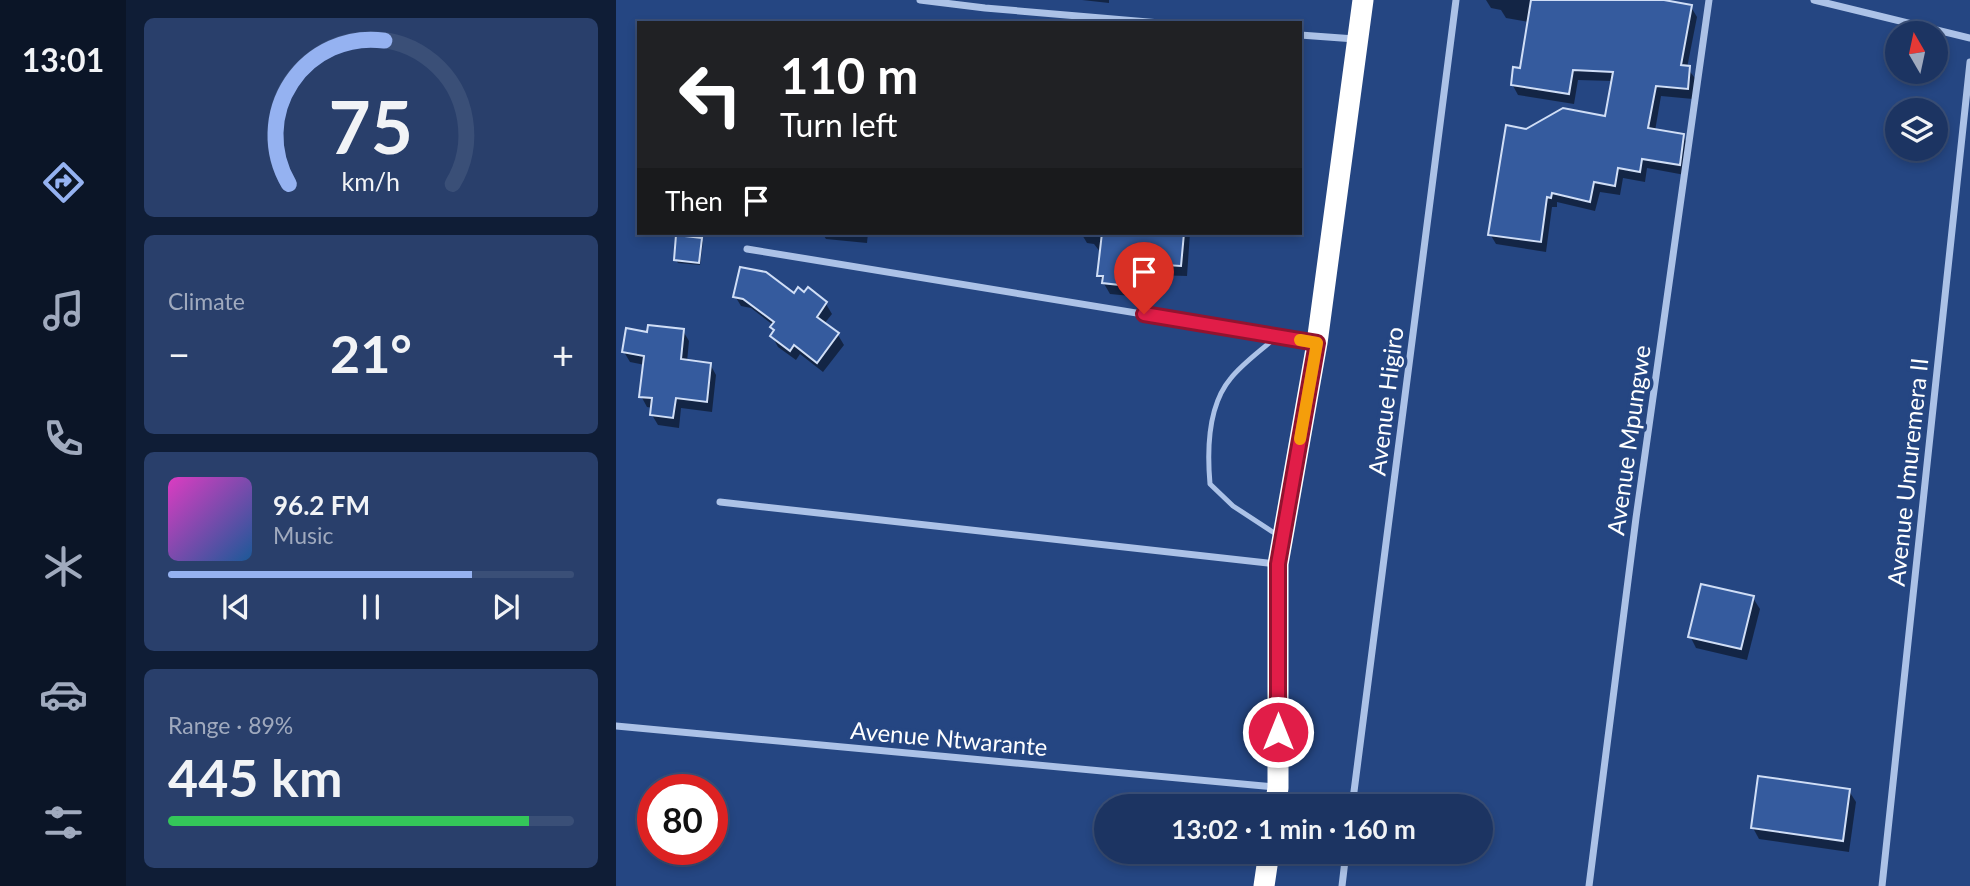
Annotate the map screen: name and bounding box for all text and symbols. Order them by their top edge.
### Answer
north arrow [1885,21,1948,84]
map controls [1885,21,1948,161]
text: 13:01 [22,40,104,79]
text: 110 m [780,46,918,104]
icon: left [665,49,756,140]
text: 75 [329,82,413,170]
button: layers [1885,98,1948,161]
text: Turn left [780,105,897,144]
icon: directions [39,158,88,207]
text: km/h [342,165,400,195]
icon: arrive [737,182,775,220]
text: Then [665,185,723,217]
pin [1114,242,1174,314]
icon: arrive [1125,253,1163,291]
icon: music [39,286,88,335]
text: Climate [168,287,245,315]
text: 21° [330,322,412,384]
street label: Avenue Higiro [1361,325,1409,477]
text: − [168,331,190,377]
text: + [552,331,574,377]
street label: Avenue Mpungwe [1600,343,1656,537]
street label: Avenue Umuremera II [1881,356,1933,588]
icon: phone [39,414,88,463]
text: 96.2 FM [273,489,370,521]
text: Music [273,521,333,549]
icon: climate [39,542,88,591]
icon: previous [217,588,255,626]
icon: pause [352,588,390,626]
icon: next [487,588,525,626]
icon: car [39,670,88,719]
position arrow [1241,695,1315,769]
text: Range · 89% [168,711,293,739]
street label: Avenue Ntwarante [849,715,1049,761]
text: 445 km [168,746,342,808]
speed limit sign: 80 [637,774,728,865]
icon: filters [39,798,88,847]
text: 13:02 · 1 min · 160 m [1171,813,1416,845]

